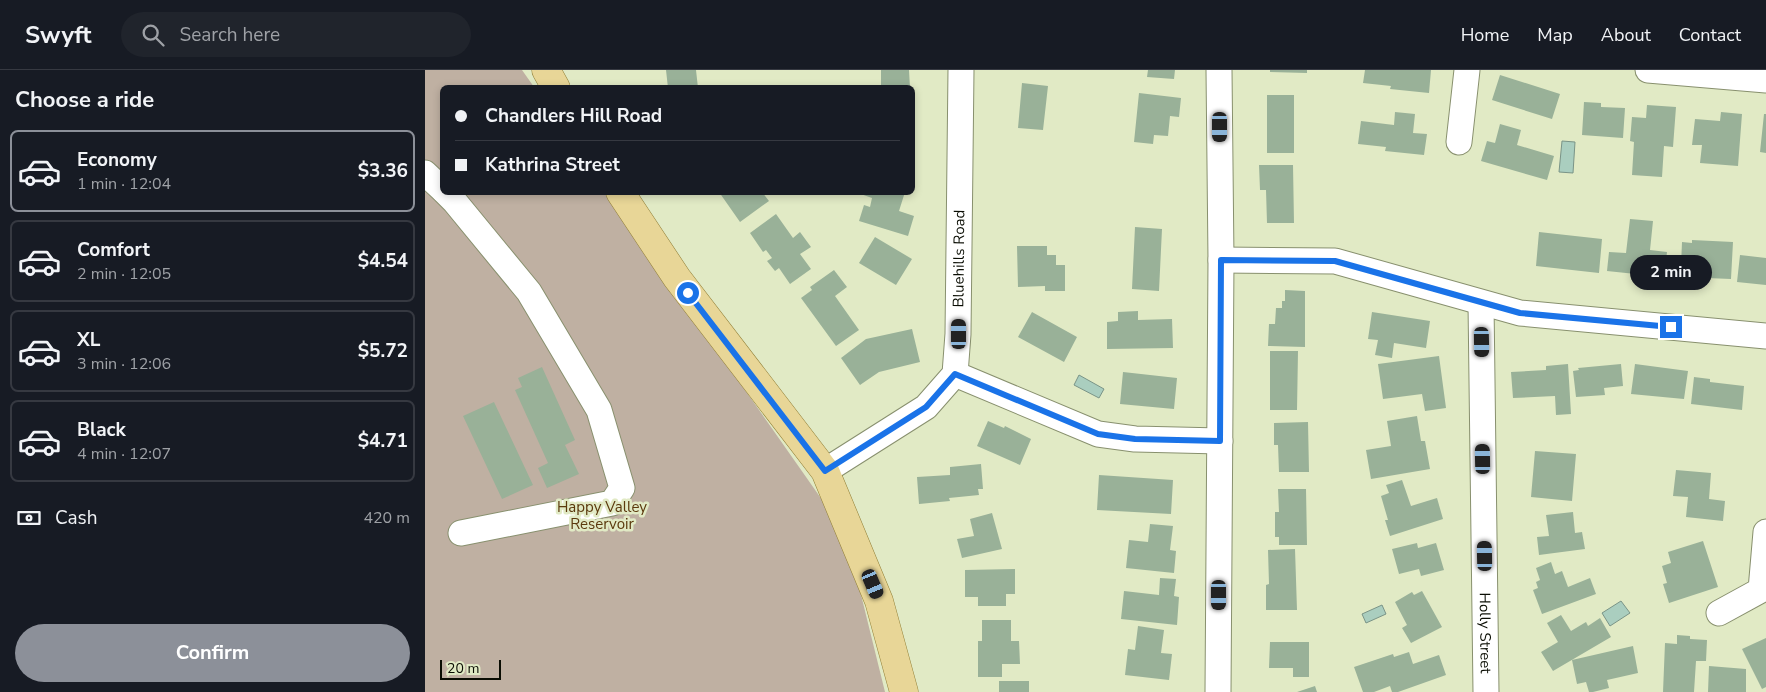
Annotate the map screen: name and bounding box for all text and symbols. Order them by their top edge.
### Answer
search box [121,12,471,57]
text: Swyft [25,19,91,51]
icon: search [139,21,167,49]
text: Search here [179,22,280,48]
text: Home [1461,23,1509,47]
text: Map [1537,23,1573,47]
text: About [1601,23,1651,47]
text: Contact [1679,23,1741,47]
text: Choose a ride [15,85,154,115]
text: Chandlers Hill Road [485,103,662,129]
car [1212,112,1227,142]
text: Economy [77,147,157,173]
icon: car [17,149,62,194]
text: Kathrina Street [485,152,620,178]
text: $3.36 [358,158,408,184]
text: 1 min · 12:04 [77,173,171,195]
street label: Bluehills Road [948,210,969,308]
text: Comfort [77,237,150,263]
icon: car [17,239,62,284]
text: $4.54 [358,248,408,274]
callout: 2 min [1630,254,1712,290]
text: 2 min [1650,261,1692,283]
text: 2 min · 12:05 [77,263,171,285]
route start [677,282,699,304]
route end [1660,316,1682,338]
car [951,319,966,349]
text: XL [77,327,100,353]
car [1474,327,1489,357]
icon: car [17,329,62,374]
text: $5.72 [358,338,408,364]
text: 3 min · 12:06 [77,353,171,375]
text: Black [77,417,126,443]
icon: car [17,419,62,464]
text: $4.71 [358,428,408,454]
text: 4 min · 12:07 [77,443,171,465]
car [1475,444,1490,474]
park label: Happy Valley Reservoir [557,497,647,534]
icon: cash [15,504,43,532]
text: Cash [55,505,97,531]
text: 420 m [363,507,410,529]
car [1477,541,1492,571]
car [860,567,885,601]
car [1211,580,1226,610]
street label: Holly Street [1475,592,1496,674]
button: Confirm [15,624,410,682]
scale bar [440,657,501,680]
text: 20 m [447,659,479,678]

